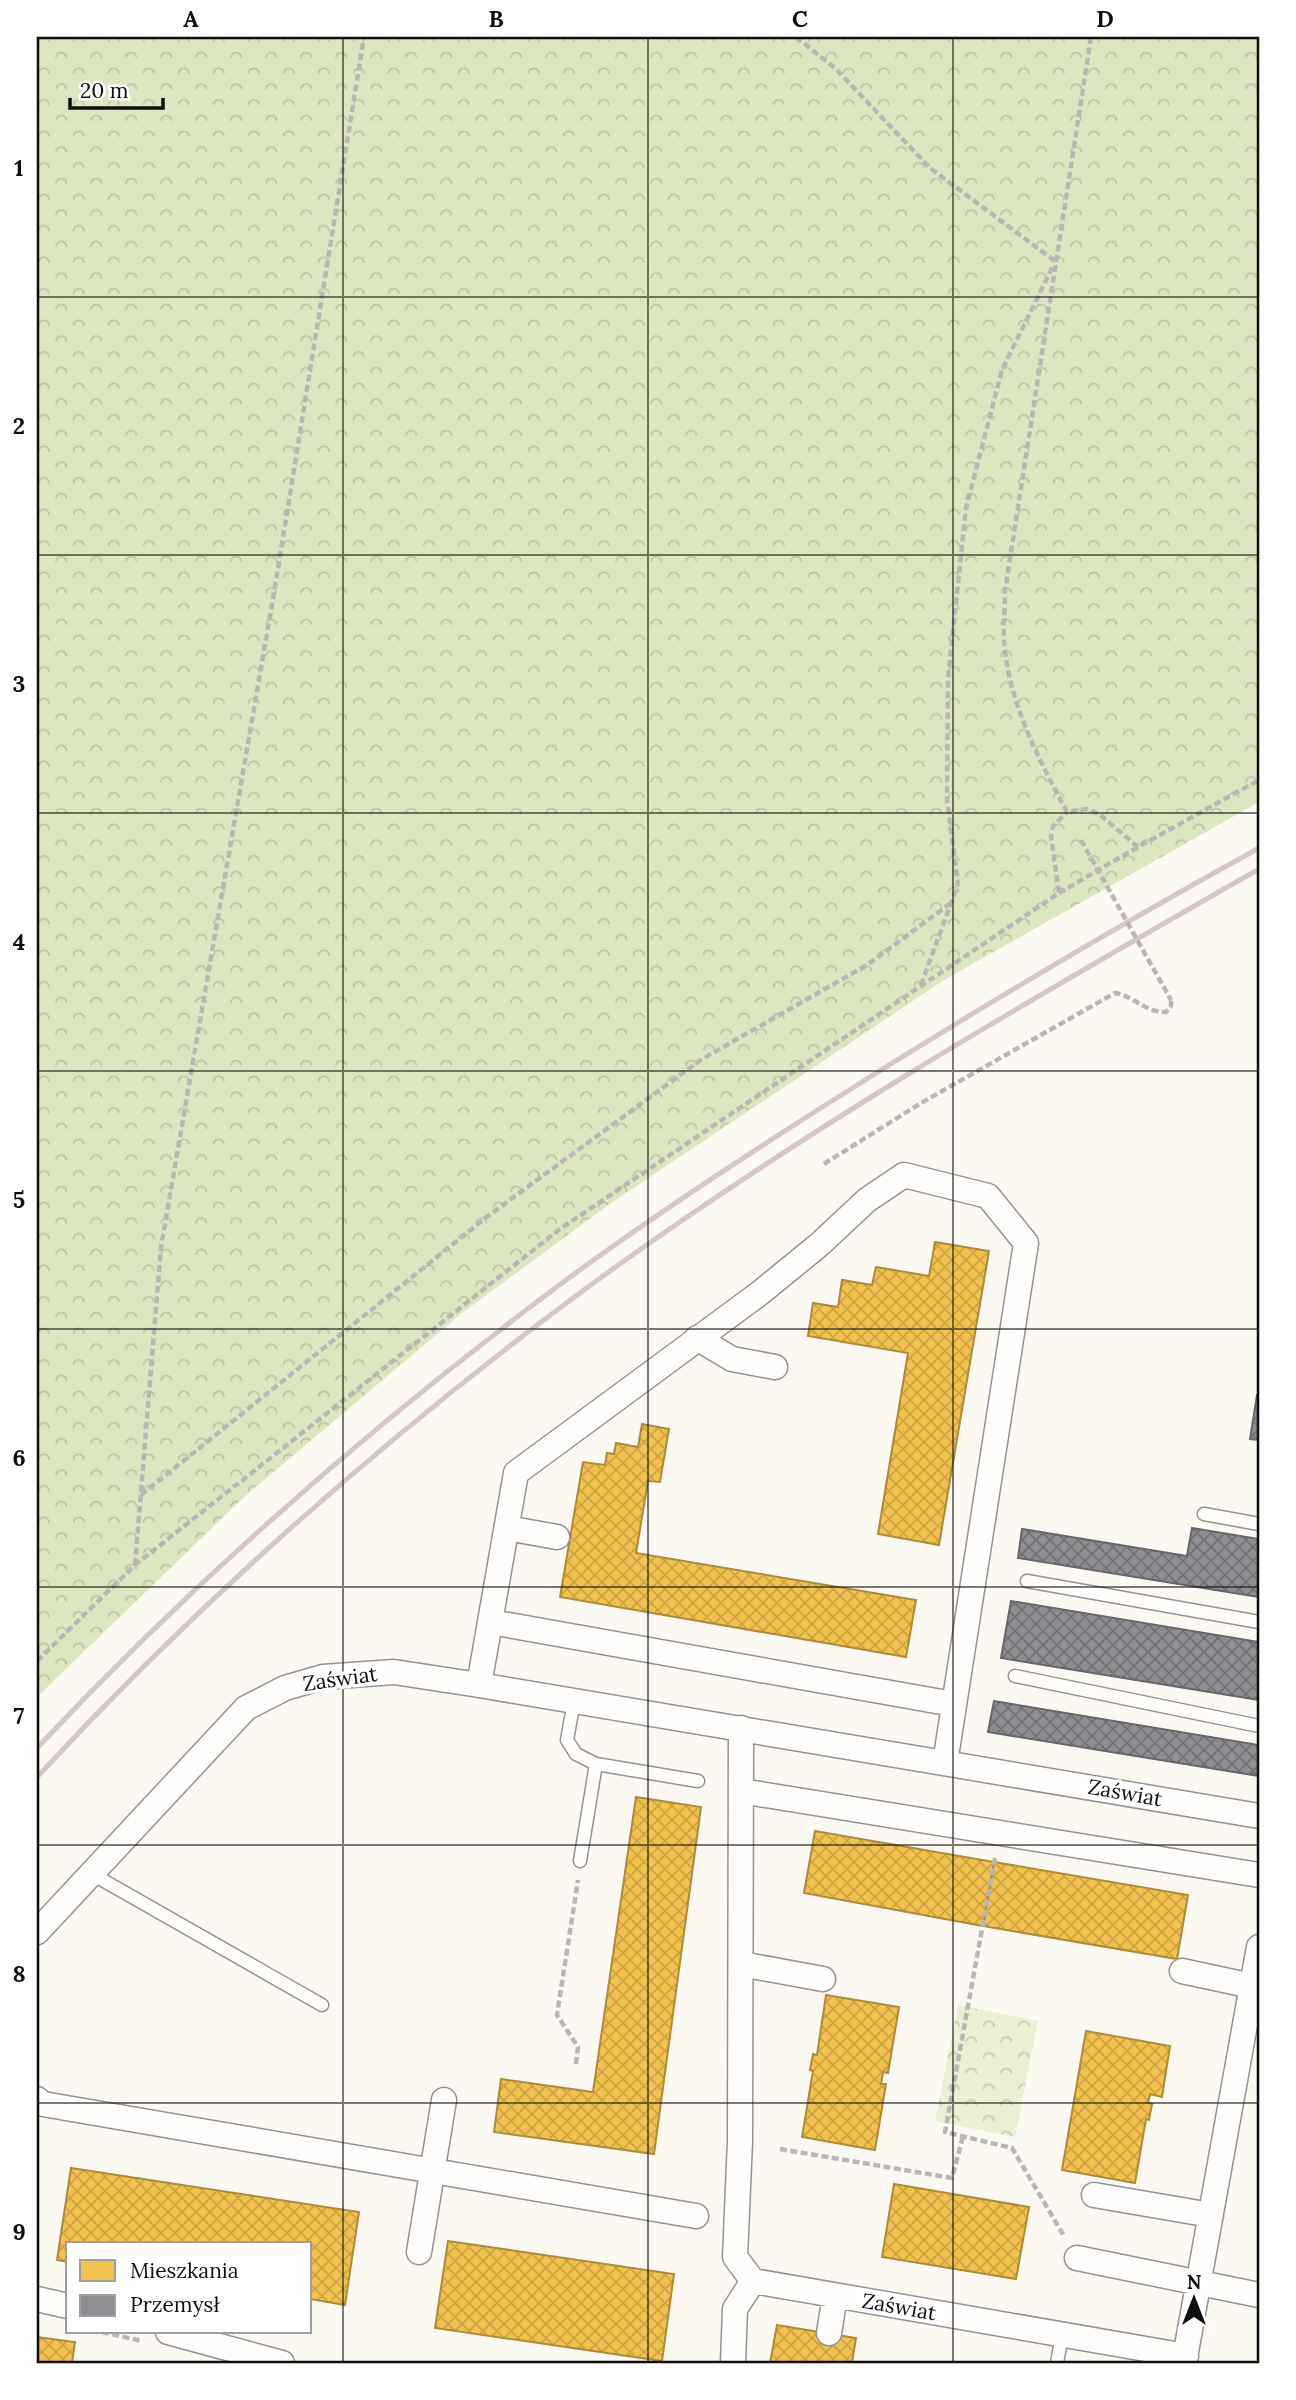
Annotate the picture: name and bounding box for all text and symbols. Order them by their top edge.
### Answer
text: A [183,4,199,33]
text: B [488,4,504,33]
text: C [792,4,808,33]
text: D [1096,4,1114,33]
scale bar [70,66,163,110]
text: 20 m [80,77,129,104]
text: 1 [14,153,24,182]
text: 2 [13,411,25,440]
text: 3 [13,669,25,698]
text: 4 [13,927,25,956]
text: 5 [13,1185,25,1214]
text: 6 [12,1443,26,1472]
street label: Zaświat [301,1660,380,1697]
text: 7 [14,1701,25,1730]
street label: Zaświat [1086,1773,1165,1812]
text: 8 [12,1959,26,1988]
text: 9 [12,2217,26,2246]
legend [66,2242,312,2334]
text: Mieszkania [130,2257,239,2284]
north arrow [1160,2264,1230,2334]
text: N [1187,2270,1202,2294]
street label: Zaświat [860,2287,939,2326]
text: Przemysł [130,2291,220,2318]

